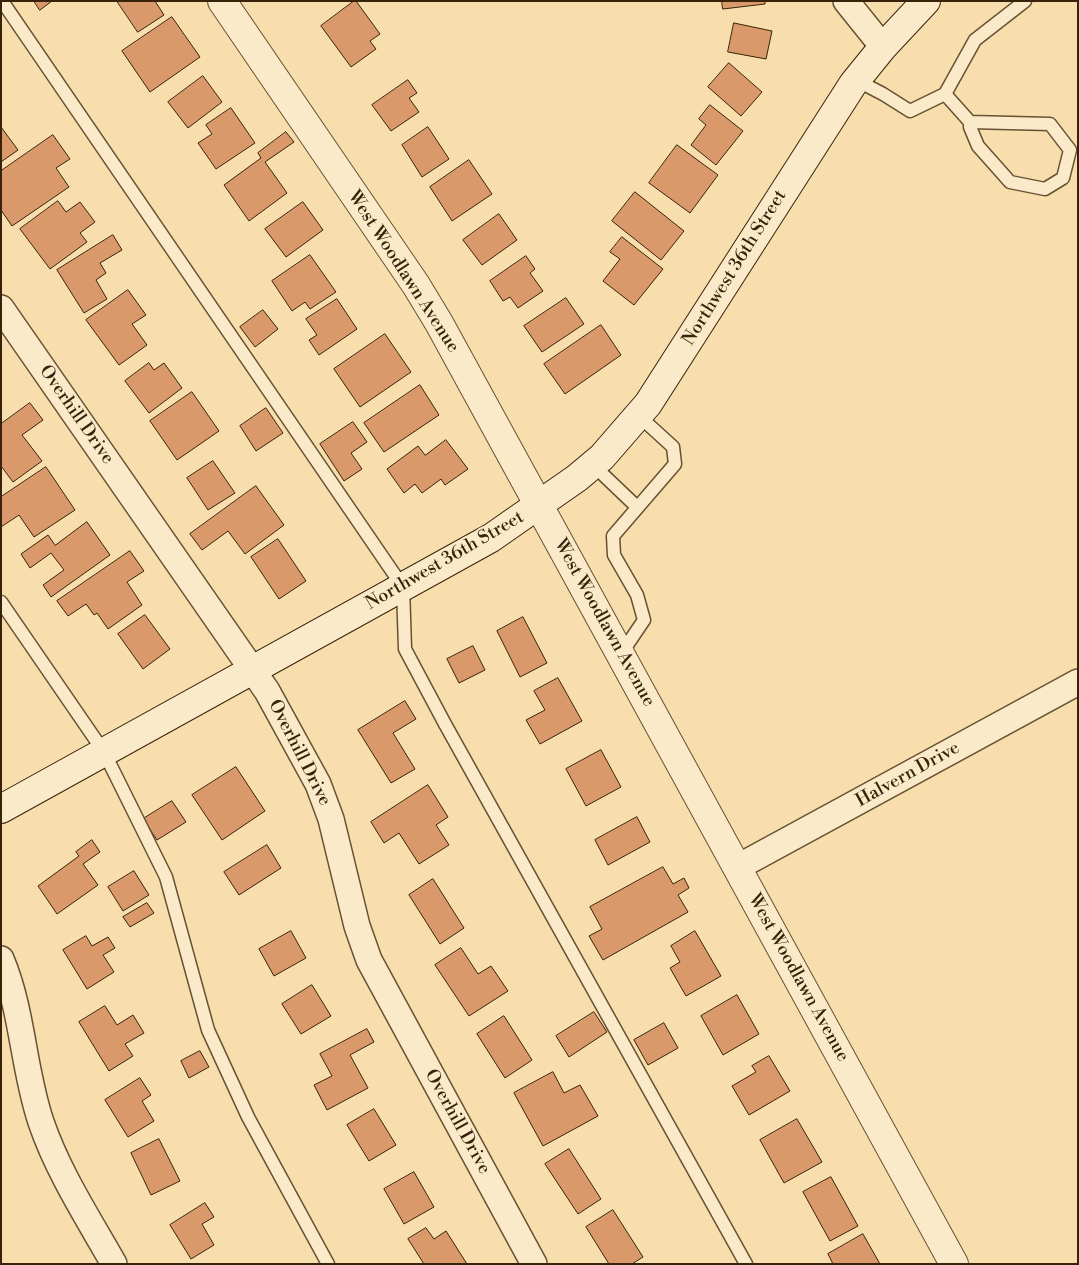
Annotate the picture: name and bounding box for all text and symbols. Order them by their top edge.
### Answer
street label: Northwest 36th Street [678,186,792,350]
street label: West Woodlawn Avenue [343,187,463,357]
street label: Overhill Drive [34,361,118,469]
street label: Northwest 36th Street [362,507,528,615]
street label: West Woodlawn Avenue [549,535,659,711]
street label: Overhill Drive [263,696,335,810]
street label: Halvern Drive [852,738,964,812]
street label: West Woodlawn Avenue [743,890,853,1066]
street label: Overhill Drive [419,1066,495,1178]

